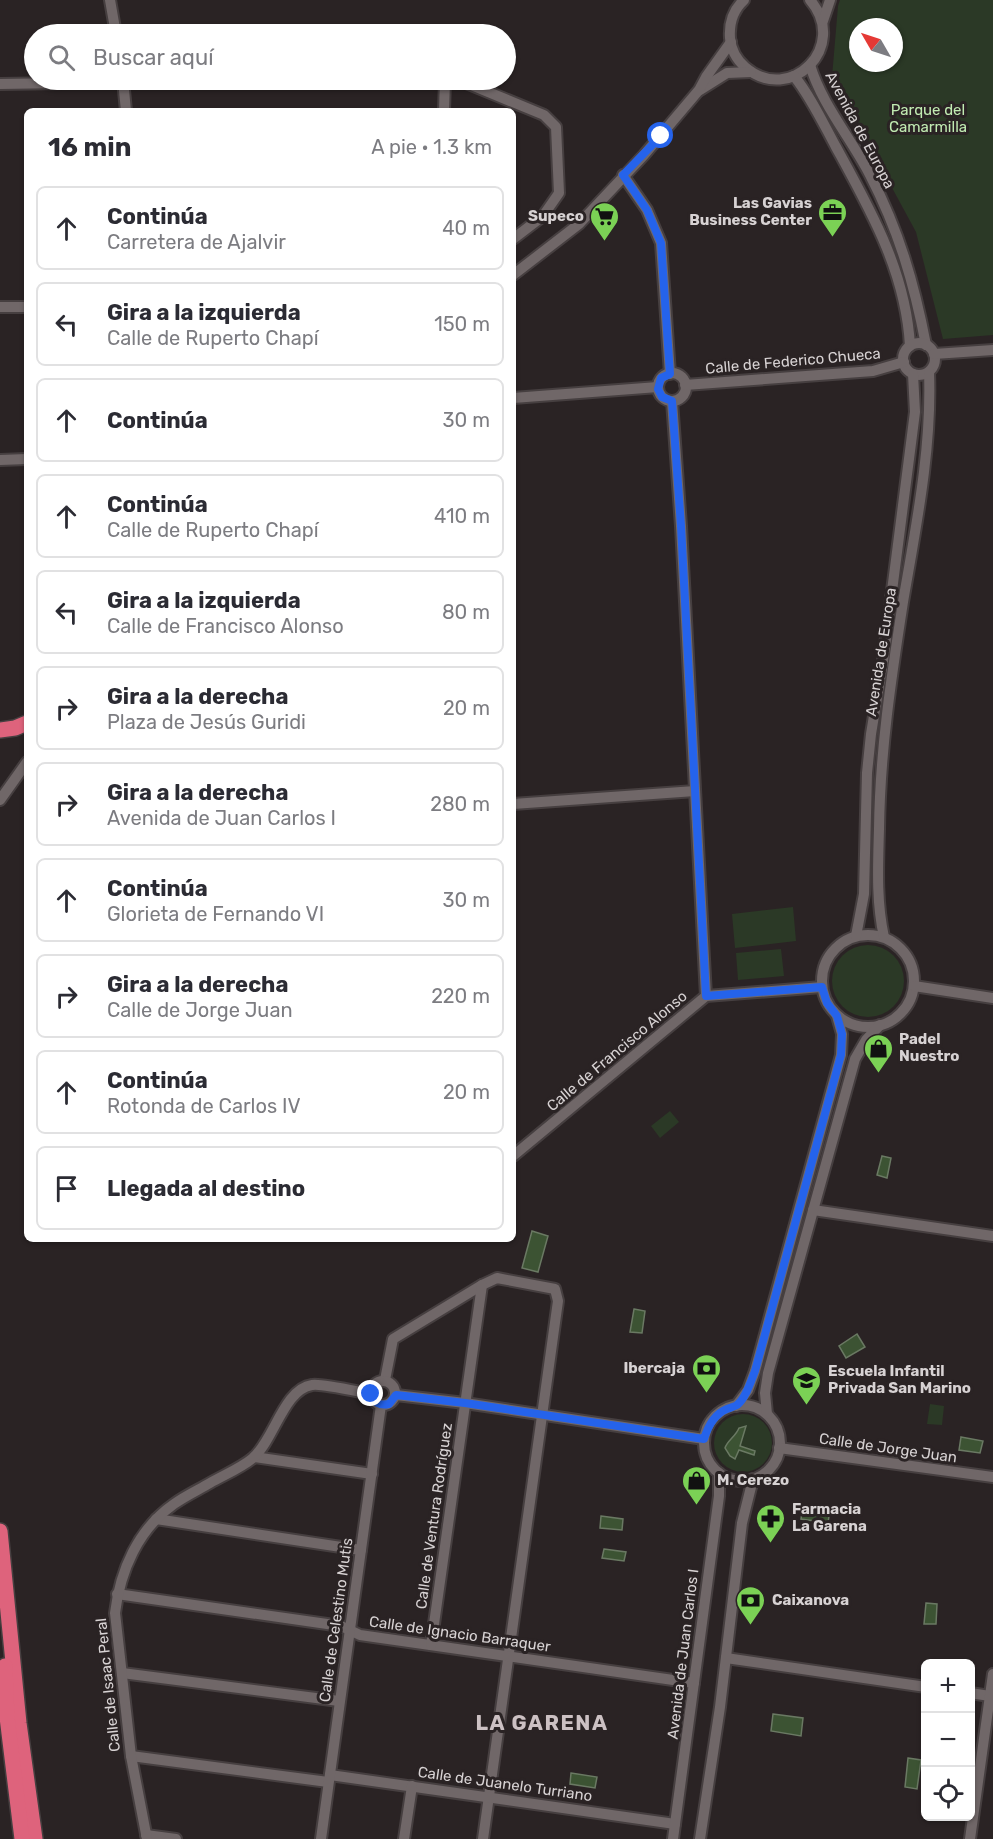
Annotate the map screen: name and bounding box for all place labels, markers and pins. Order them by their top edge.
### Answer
place label: Las Gavias Business Center [689,194,812,229]
office icon: Las Gavias Business Center [817,196,849,238]
supermarket icon: Supeco [589,200,621,242]
place label: Supeco [528,207,584,225]
place label: Padel Nuestro [899,1030,959,1065]
shop icon: Padel Nuestro [862,1032,894,1074]
bank icon: Ibercaja [690,1352,722,1394]
place label: Ibercaja [623,1359,685,1377]
place label: Escuela Infantil Privada San Marino [828,1362,971,1397]
school or university icon: Escuela Infantil Privada San Marino [791,1364,823,1406]
shop icon: M. Cerezo [680,1464,712,1506]
place label: M. Cerezo [717,1471,789,1489]
place label: Farmacia La Garena [792,1500,867,1535]
pharmacy icon: Farmacia La Garena [755,1502,787,1544]
bank icon: Caixanova [735,1584,767,1626]
place label: Caixanova [772,1591,849,1609]

